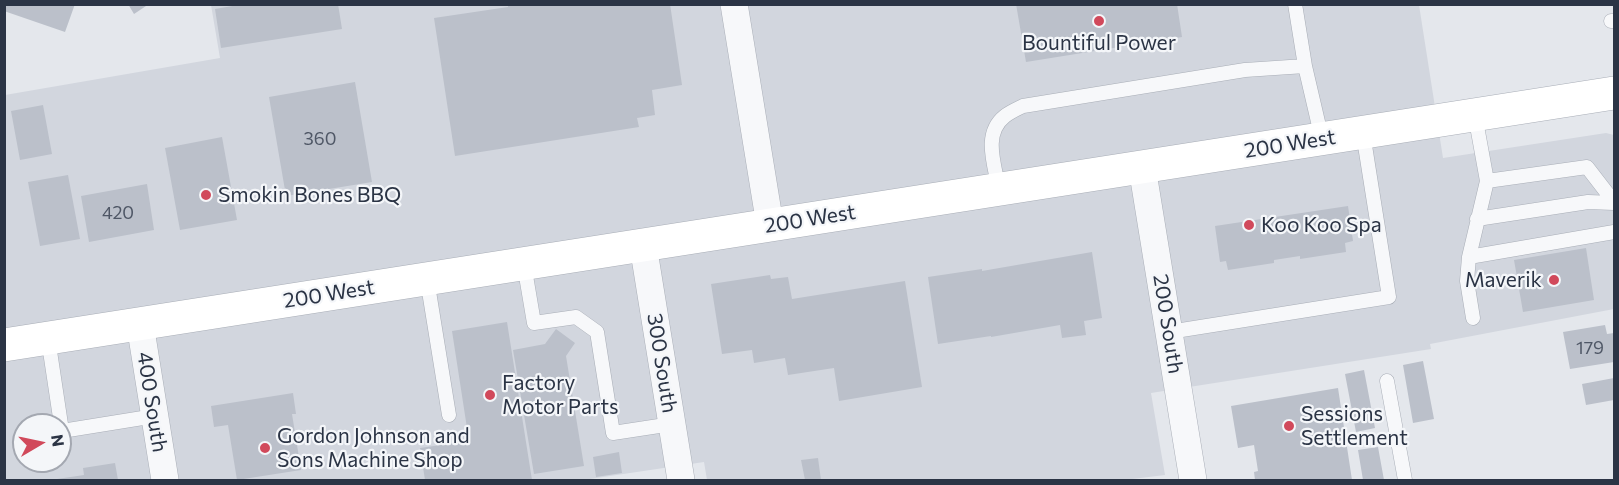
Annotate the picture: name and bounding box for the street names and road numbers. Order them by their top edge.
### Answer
street label: 200 West [1243,124,1337,164]
street label: 200 West [763,199,857,239]
street label: 200 South [1148,273,1188,375]
street label: 200 West [282,274,376,314]
street label: 300 South [642,311,682,415]
street label: 400 South [132,350,172,454]

